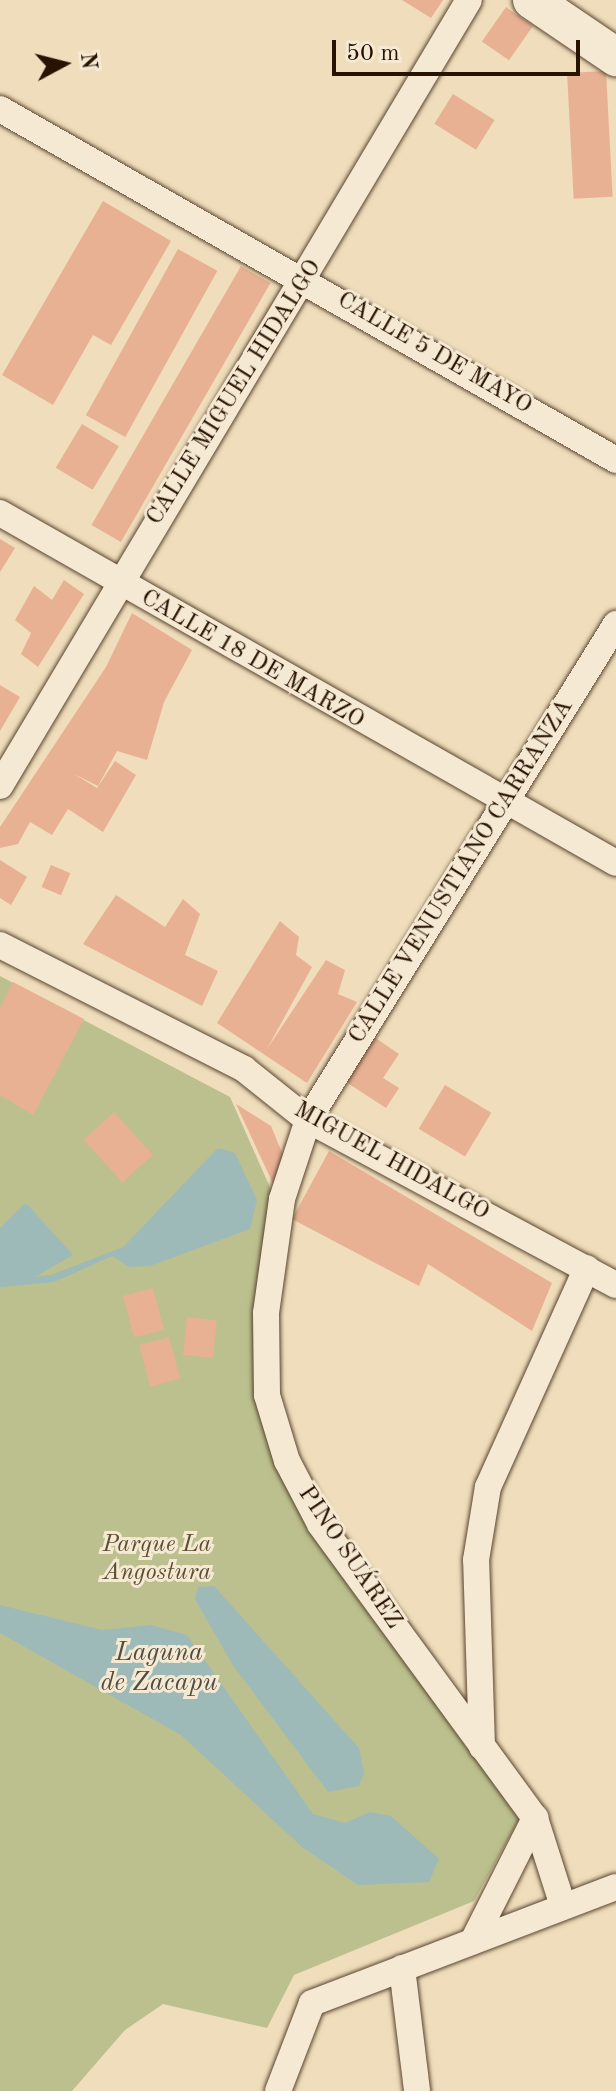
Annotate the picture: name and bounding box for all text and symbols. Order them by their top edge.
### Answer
north arrow [24,24,104,104]
scale bar [336,24,584,74]
text: 50 m [346,42,400,66]
text: N [76,51,100,71]
street label: CALLE MIGUEL HIDALGO [141,255,329,531]
street label: CALLE 5 DE MAYO [332,287,536,421]
street label: CALLE 18 DE MARZO [135,584,369,736]
street label: CALLE VENUSTIANO CARRANZA [344,694,580,1050]
street label: MIGUEL HIDALGO [288,1096,494,1228]
street label: PINO SUÁREZ [291,1481,407,1635]
park label: Parque La Angostura [103,1532,211,1588]
water label: Laguna de Zacapu [100,1638,218,1700]

